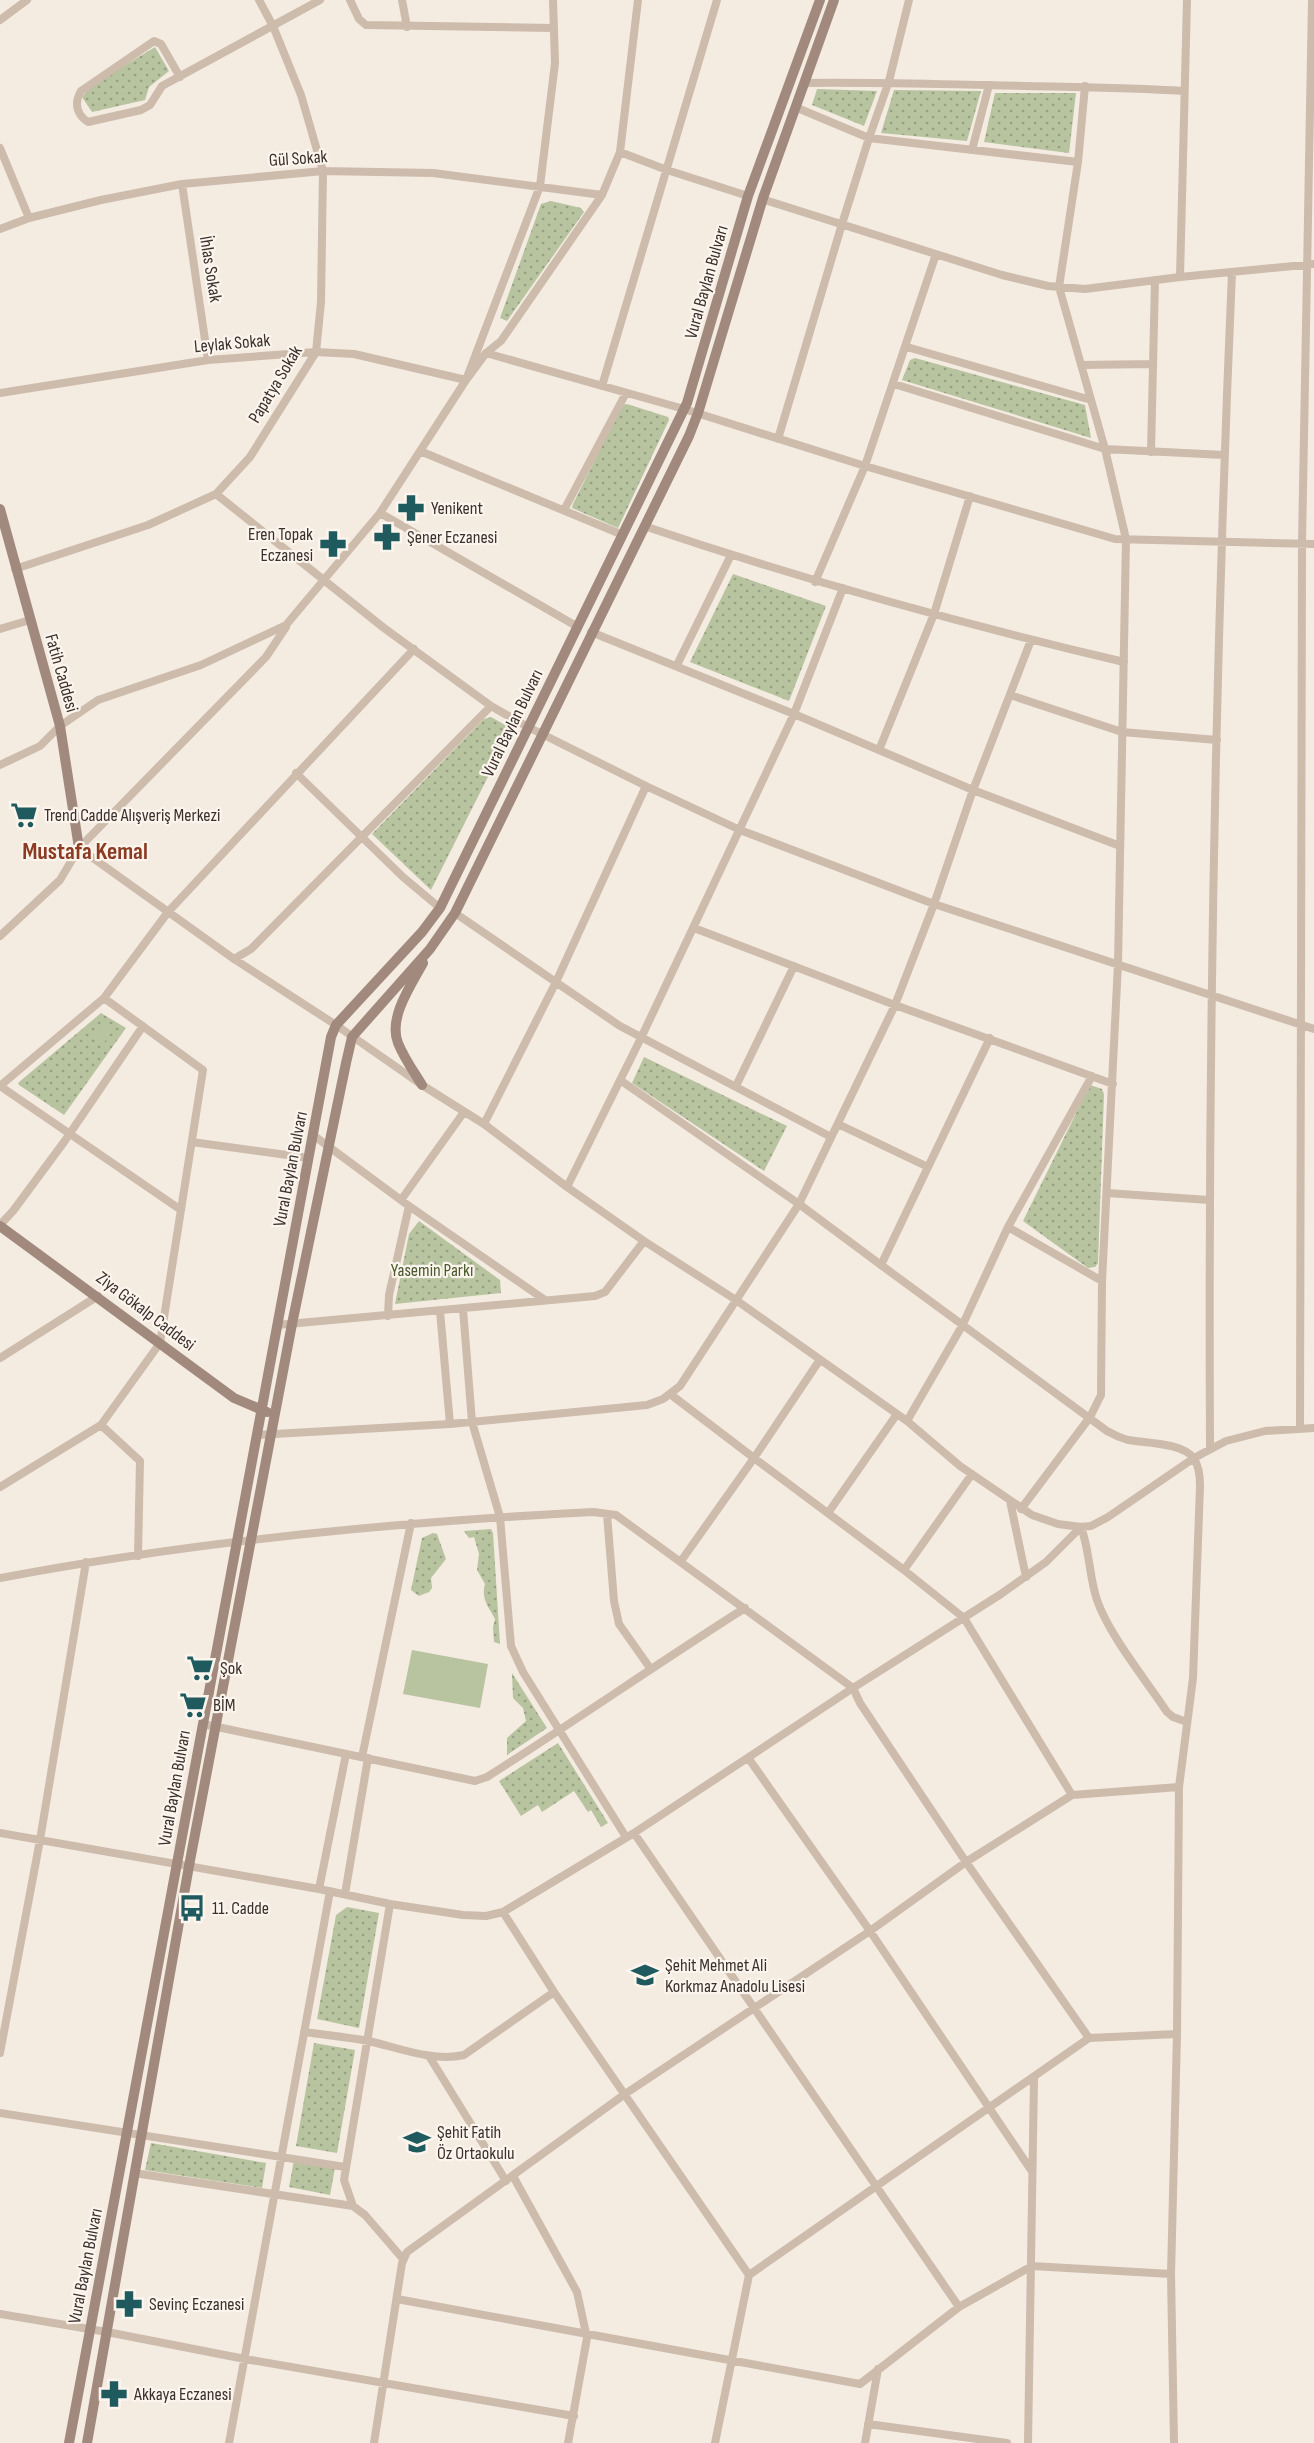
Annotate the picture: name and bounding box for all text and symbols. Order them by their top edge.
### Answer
street label: Gül Sokak [268,146,328,171]
street label: Vural Baylan Bulvarı [680,223,733,341]
street label: İhlas Sokak [195,234,226,304]
street label: Leylak Sokak [193,330,271,357]
street label: Papatya Sokak [244,342,307,427]
pharmacy icon: Yenikent [396,493,426,523]
place label: Yenikent [431,498,484,519]
pharmacy icon: Şener Eczanesi [372,522,402,552]
place label: Eren Topak Eczanesi [248,524,313,566]
place label: Şener Eczanesi [407,527,497,548]
pharmacy icon: Eren Topak Eczanesi [318,529,348,559]
street label: Fatih Caddesi [40,632,83,715]
street label: Vural Baylan Bulvarı [477,666,548,780]
supermarket icon: Trend Cadde Alışveriş Merkezi [9,800,39,830]
place label: Trend Cadde Alışveriş Merkezi [44,805,220,826]
district label: Mustafa Kemal [22,837,148,866]
street label: Vural Baylan Bulvarı [269,1110,312,1229]
park label: Yasemin Parkı [391,1260,473,1281]
street label: Ziya Gökalp Caddesi [92,1267,199,1355]
supermarket icon: Şok [185,1653,215,1683]
place label: Şok [220,1658,242,1679]
supermarket icon: BİM [178,1690,208,1720]
place label: BİM [213,1695,235,1716]
street label: Vural Baylan Bulvarı [154,1729,195,1848]
bus stop icon: 11. Cadde [177,1893,207,1923]
place label: 11. Cadde [212,1898,269,1919]
place label: Şehit Mehmet Ali Korkmaz Anadolu Lisesi [665,1955,805,1997]
school or university icon: Şehit Mehmet Ali Korkmaz Anadolu Lisesi [630,1960,660,1990]
place label: Şehit Fatih Öz Ortaokulu [437,2122,515,2164]
school or university icon: Şehit Fatih Öz Ortaokulu [402,2127,432,2157]
street label: Vural Baylan Bulvarı [64,2207,107,2326]
pharmacy icon: Sevinç Eczanesi [114,2289,144,2319]
place label: Sevinç Eczanesi [149,2294,244,2315]
pharmacy icon: Akkaya Eczanesi [99,2379,129,2409]
place label: Akkaya Eczanesi [133,2384,232,2405]

